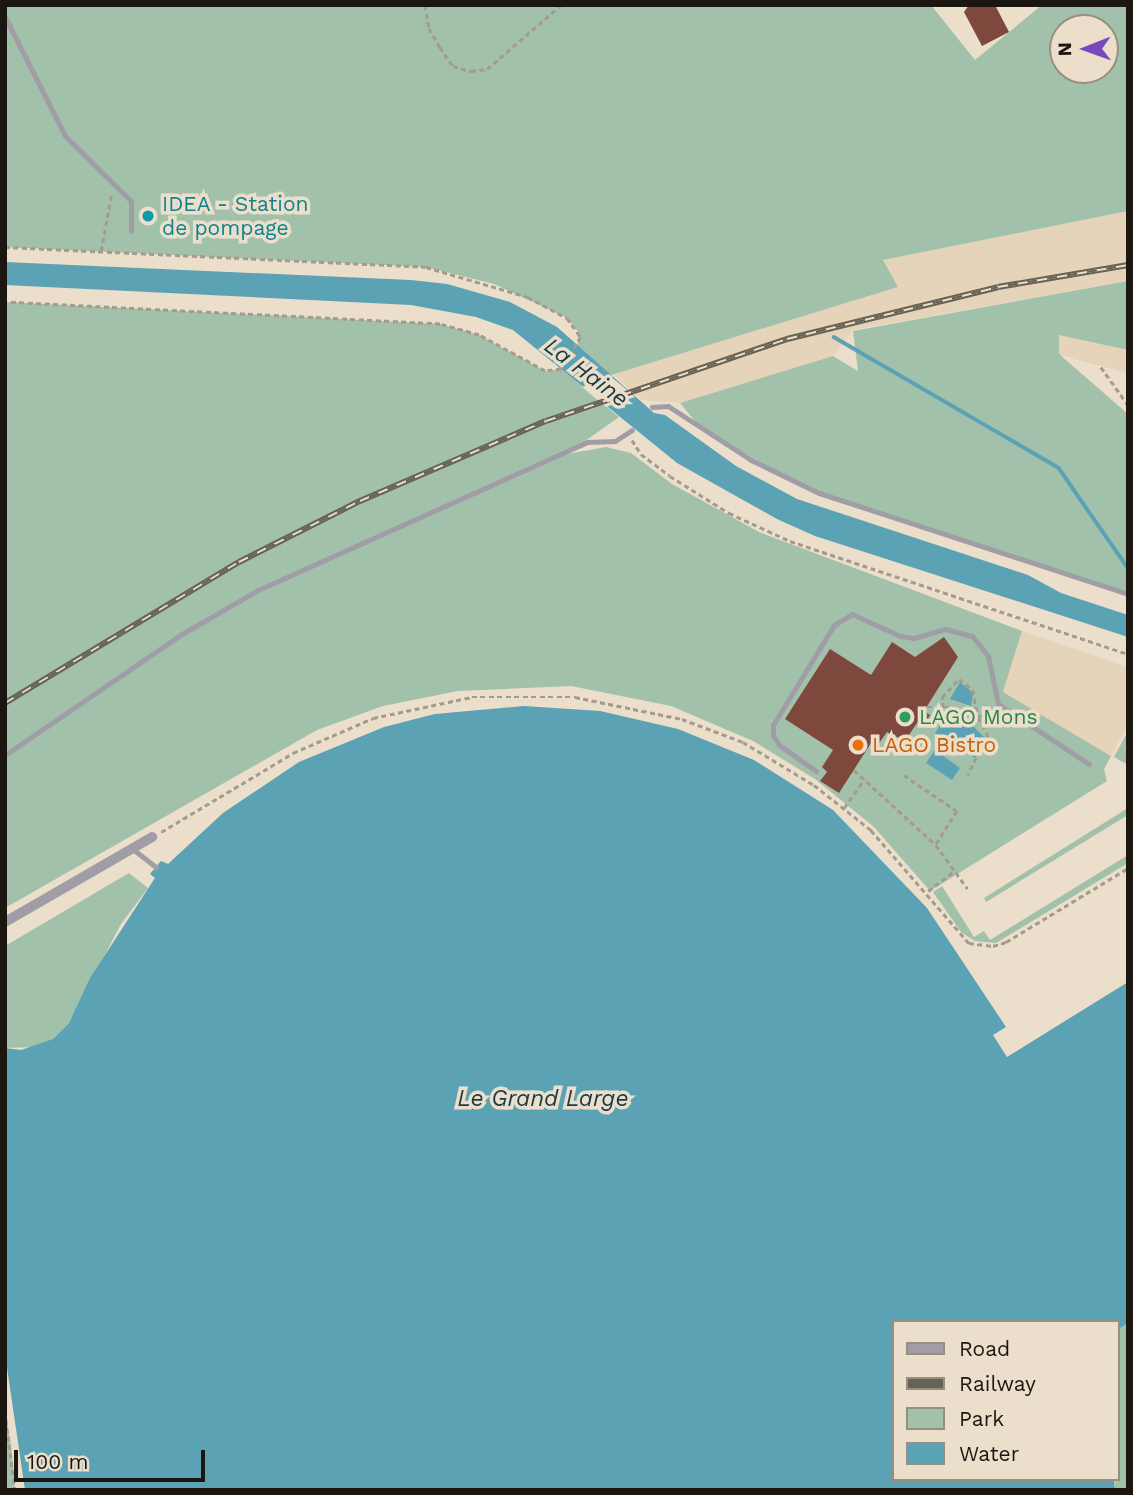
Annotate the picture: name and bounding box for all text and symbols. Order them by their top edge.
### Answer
north arrow [1049,14,1119,84]
text: N [1053,42,1076,57]
place label: IDEA - Station de pompage [162,191,309,241]
marker: IDEA - Station de pompage [140,208,156,224]
water label: La Haine [538,332,634,414]
place label: LAGO Mons [919,704,1037,730]
marker: LAGO Mons [897,709,913,725]
place label: LAGO Bistro [872,732,996,758]
marker: LAGO Bistro [850,737,866,753]
water label: Le Grand Large [457,1085,629,1113]
legend [892,1320,1119,1481]
text: Road [959,1336,1010,1361]
text: Railway [959,1371,1036,1396]
text: Park [959,1406,1004,1431]
scale bar [18,1436,208,1480]
text: Water [959,1441,1019,1466]
text: 100 m [27,1449,89,1474]

